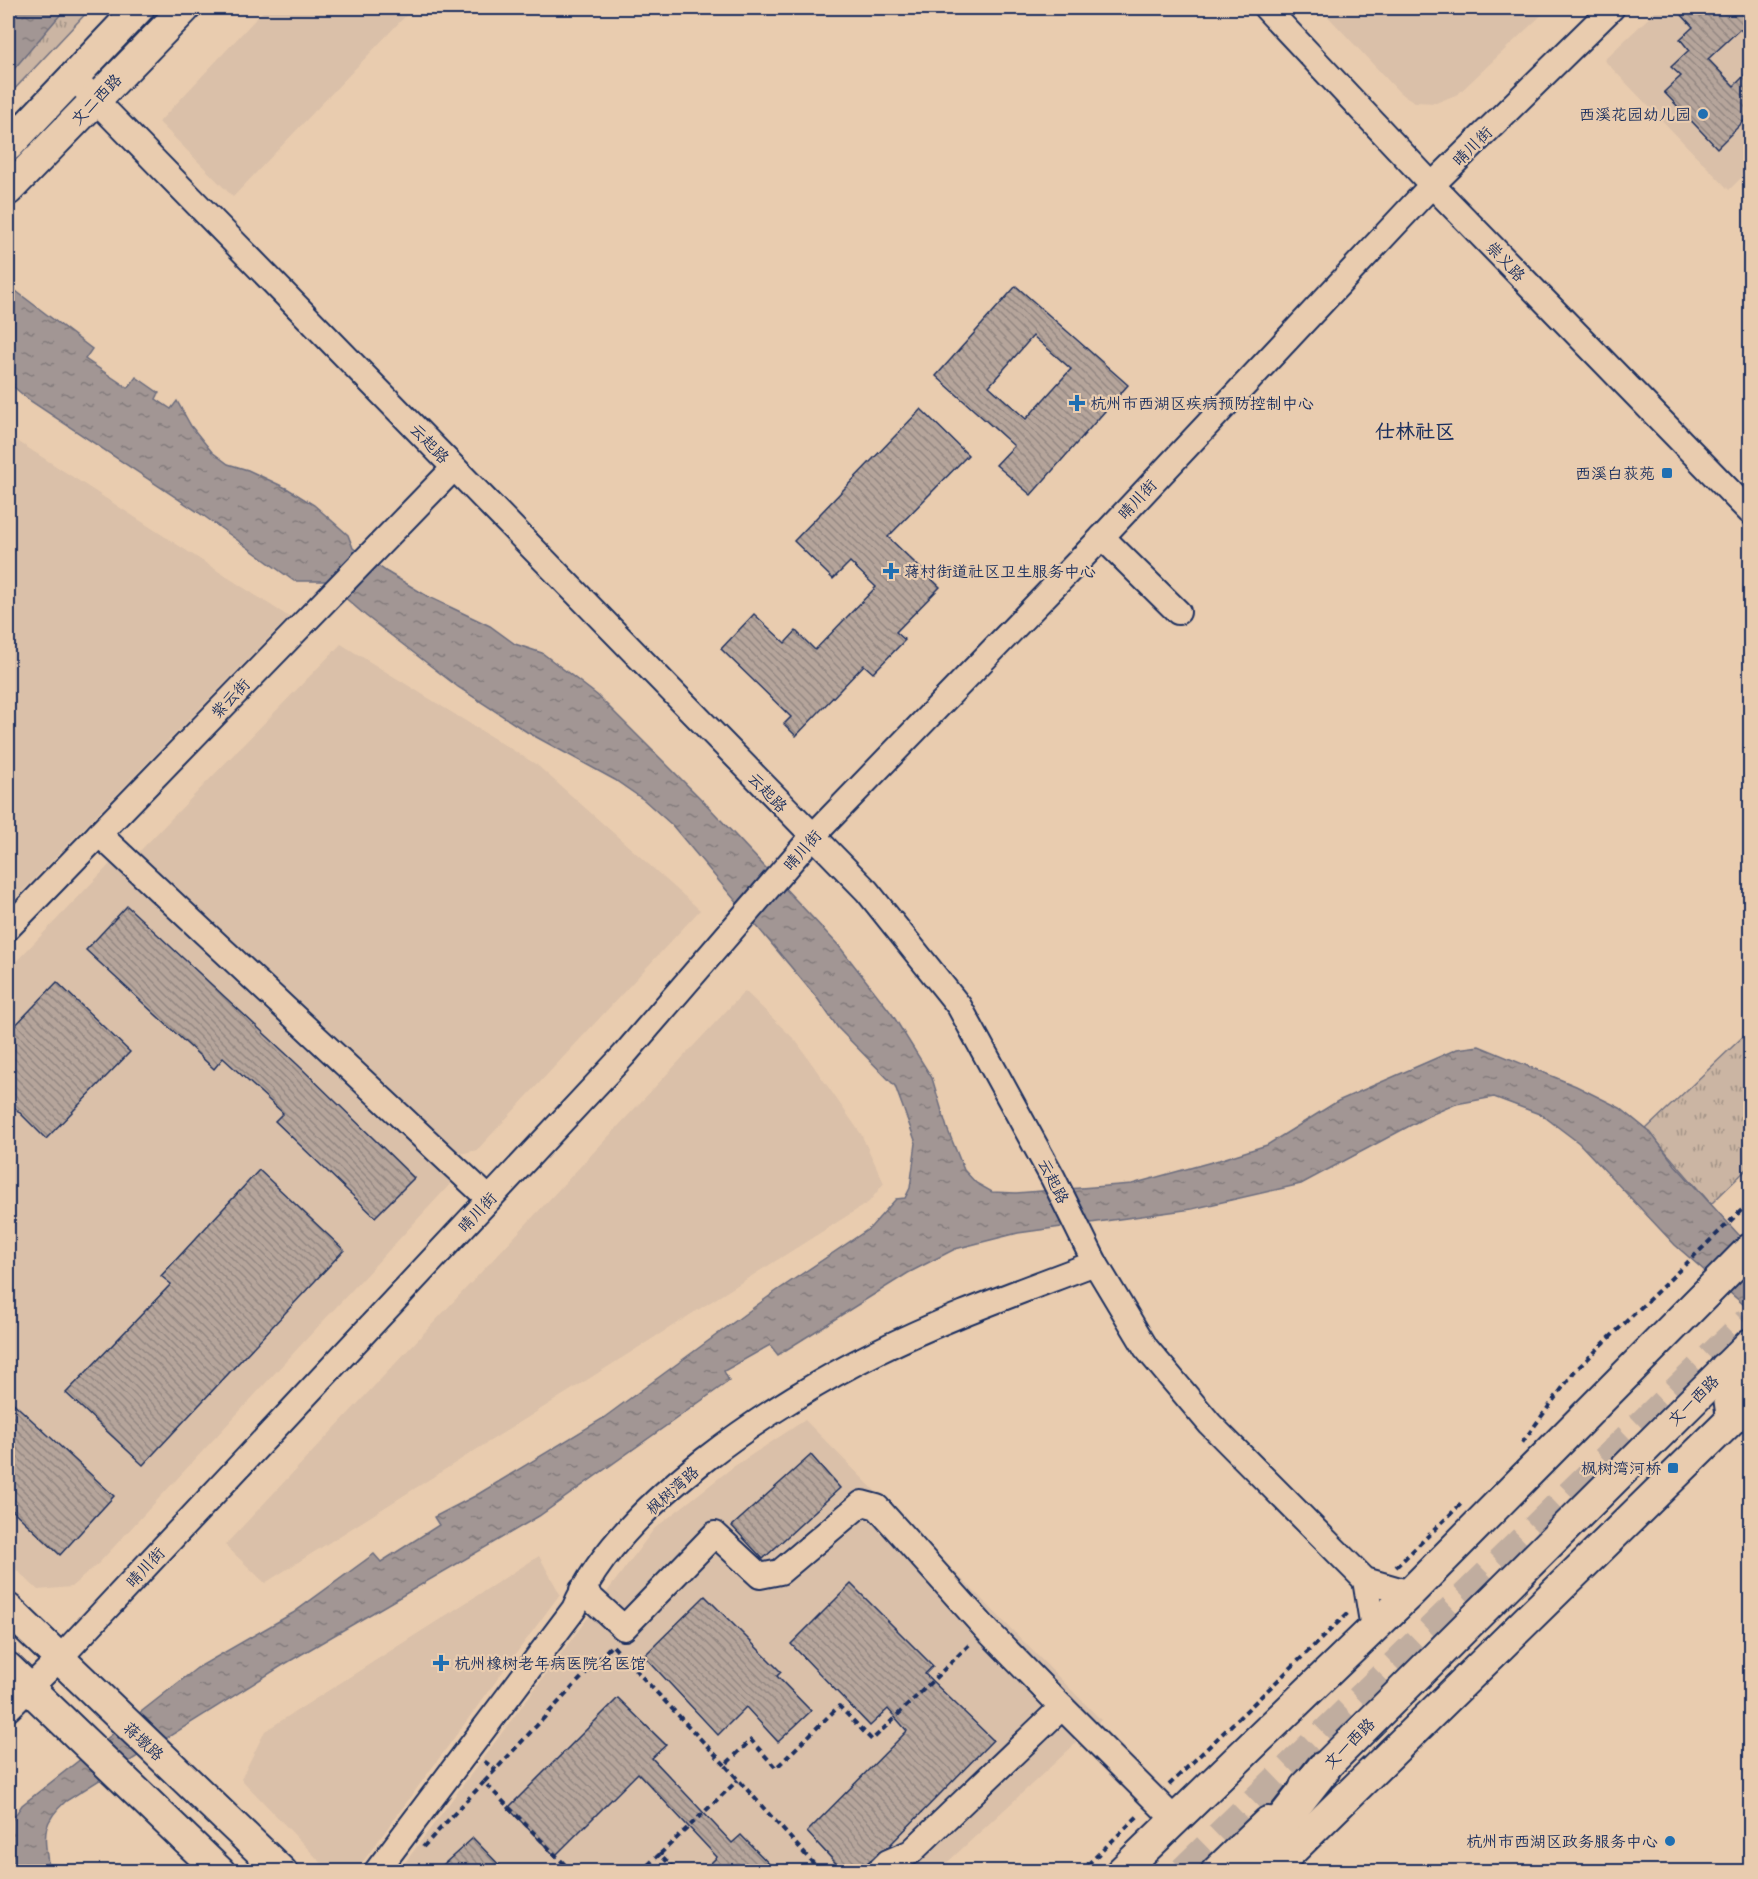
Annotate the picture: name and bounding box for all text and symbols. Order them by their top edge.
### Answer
street label: 文二西路 [67,69,126,130]
place label: 西溪花园幼儿园 [1579,104,1691,125]
marker: 西溪花园幼儿园 [1696,107,1710,121]
street label: 晴川街 [1448,122,1497,171]
street label: 崇义路 [1481,237,1530,286]
place label: 杭州市西湖区疾病预防控制中心 [1090,393,1314,414]
marker: 杭州市西湖区疾病预防控制中心 [1068,394,1086,412]
district label: 仕林社区 [1375,418,1455,444]
street label: 云起路 [405,419,454,468]
place label: 西溪白荻苑 [1575,463,1655,484]
marker: 西溪白荻苑 [1660,466,1674,480]
street label: 晴川街 [1113,475,1161,524]
place label: 蒋村街道社区卫生服务中心 [904,561,1096,582]
marker: 蒋村街道社区卫生服务中心 [882,562,900,580]
street label: 紫云街 [206,674,255,723]
street label: 云起路 [743,768,792,817]
street label: 晴川街 [779,825,826,875]
street label: 云起路 [1033,1155,1074,1207]
street label: 晴川街 [453,1188,501,1237]
street label: 文一西路 [1663,1370,1723,1430]
place label: 枫树湾河桥 [1581,1458,1661,1479]
street label: 枫树湾路 [642,1461,703,1520]
marker: 枫树湾河桥 [1666,1461,1680,1475]
street label: 晴川街 [121,1543,169,1592]
place label: 杭州橡树老年病医院名医馆 [454,1653,646,1674]
marker: 杭州橡树老年病医院名医馆 [432,1654,450,1672]
street label: 文一西路 [1319,1713,1379,1773]
street label: 蒋墩路 [119,1717,168,1765]
place label: 杭州市西湖区政务服务中心 [1466,1831,1658,1852]
marker: 杭州市西湖区政务服务中心 [1663,1834,1677,1848]

